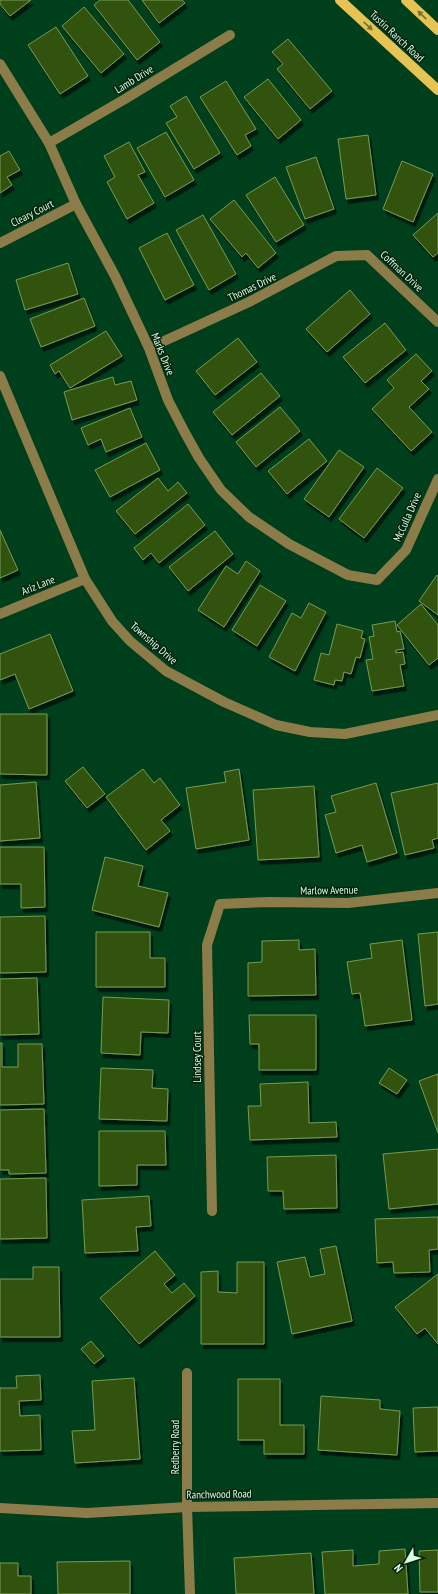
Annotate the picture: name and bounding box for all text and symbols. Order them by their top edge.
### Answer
street label: Tustin Ranch Road [367,7,427,65]
one-way arrow [417,10,427,20]
one-way arrow [363,22,374,31]
street label: Lamb Drive [112,61,156,96]
street label: Cleary Court [8,196,56,230]
street label: Coffman Drive [378,248,427,295]
street label: Thomas Drive [226,269,279,305]
street label: Marks Drive [148,331,178,378]
street label: McCulla Drive [390,490,424,544]
street label: Ariz Lane [19,572,57,598]
street label: Township Drive [128,619,181,668]
street label: Marlow Avenue [300,882,358,898]
street label: Lindsey Court [190,1031,204,1083]
street label: Redberry Road [168,1420,182,1474]
street label: Ranchwood Road [186,1486,252,1502]
north arrow [386,1542,426,1582]
text: N [391,1562,406,1575]

